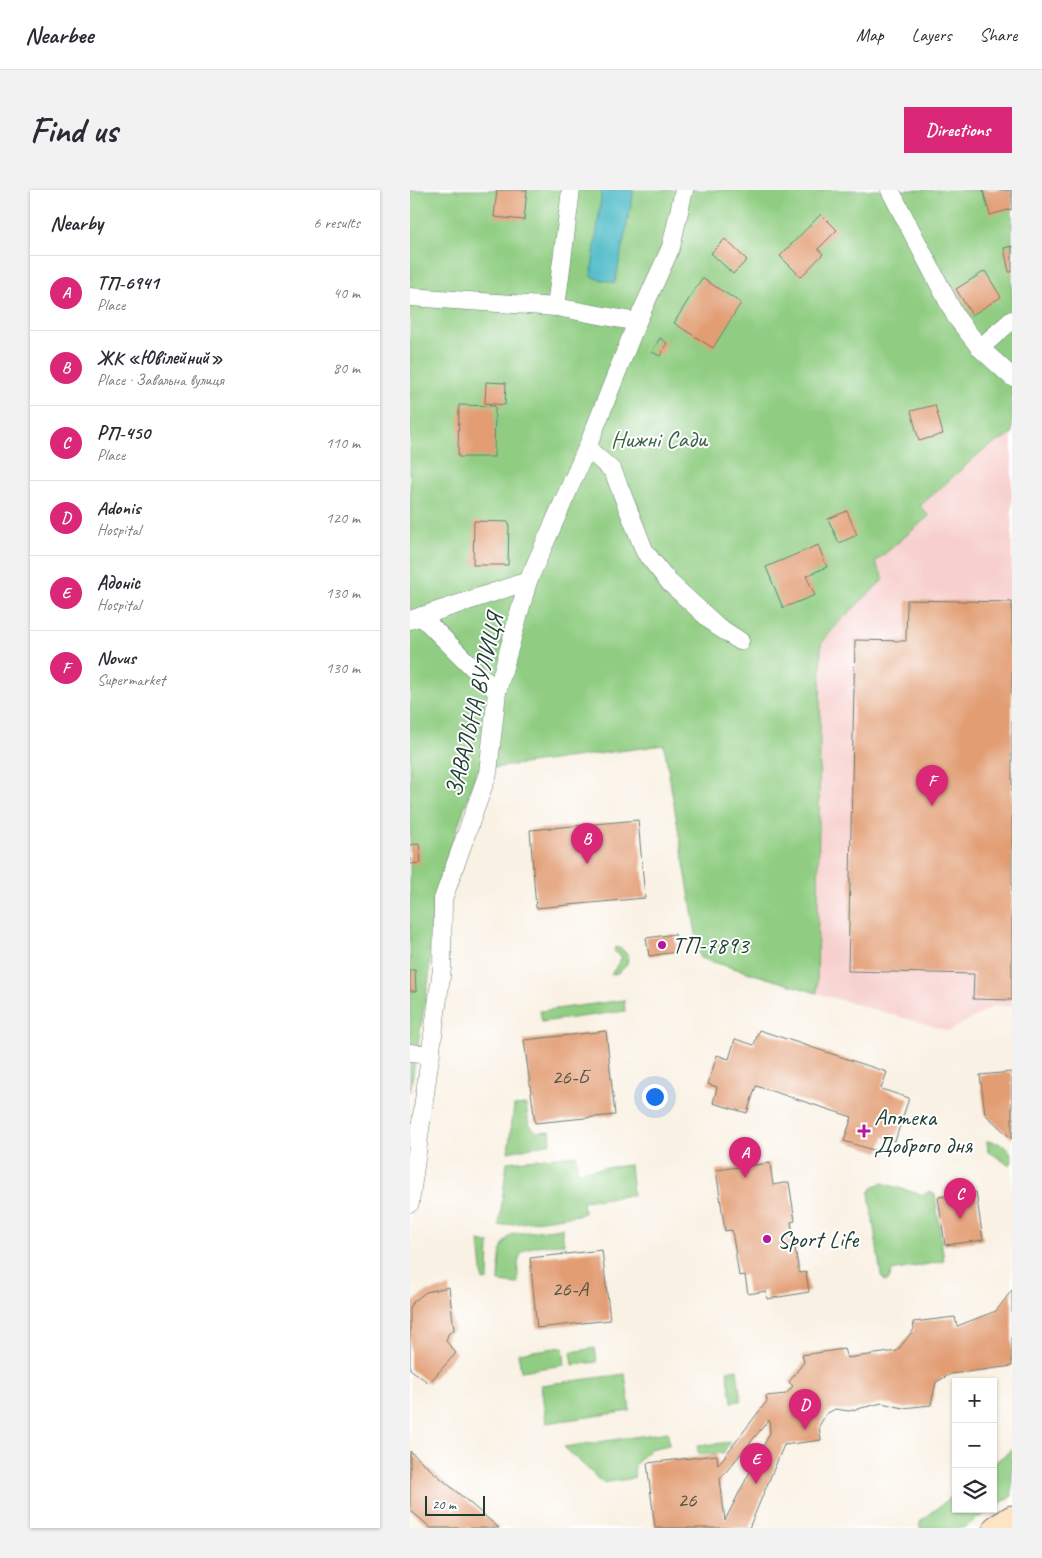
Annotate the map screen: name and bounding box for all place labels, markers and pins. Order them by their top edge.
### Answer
pin: F [916,765,948,806]
pin: B [571,823,603,864]
place label: ТП-7893 [672,930,751,960]
marker: ТП-7893 [656,939,668,951]
place label: Аптека Доброго дня [874,1102,973,1160]
marker: Аптека Доброго дня [858,1125,870,1137]
pin: A [729,1137,761,1178]
pin: C [944,1178,976,1219]
place label: Sport Life [777,1224,860,1254]
marker: Sport Life [761,1233,773,1245]
pin: D [789,1389,821,1430]
pin: E [740,1443,772,1484]

